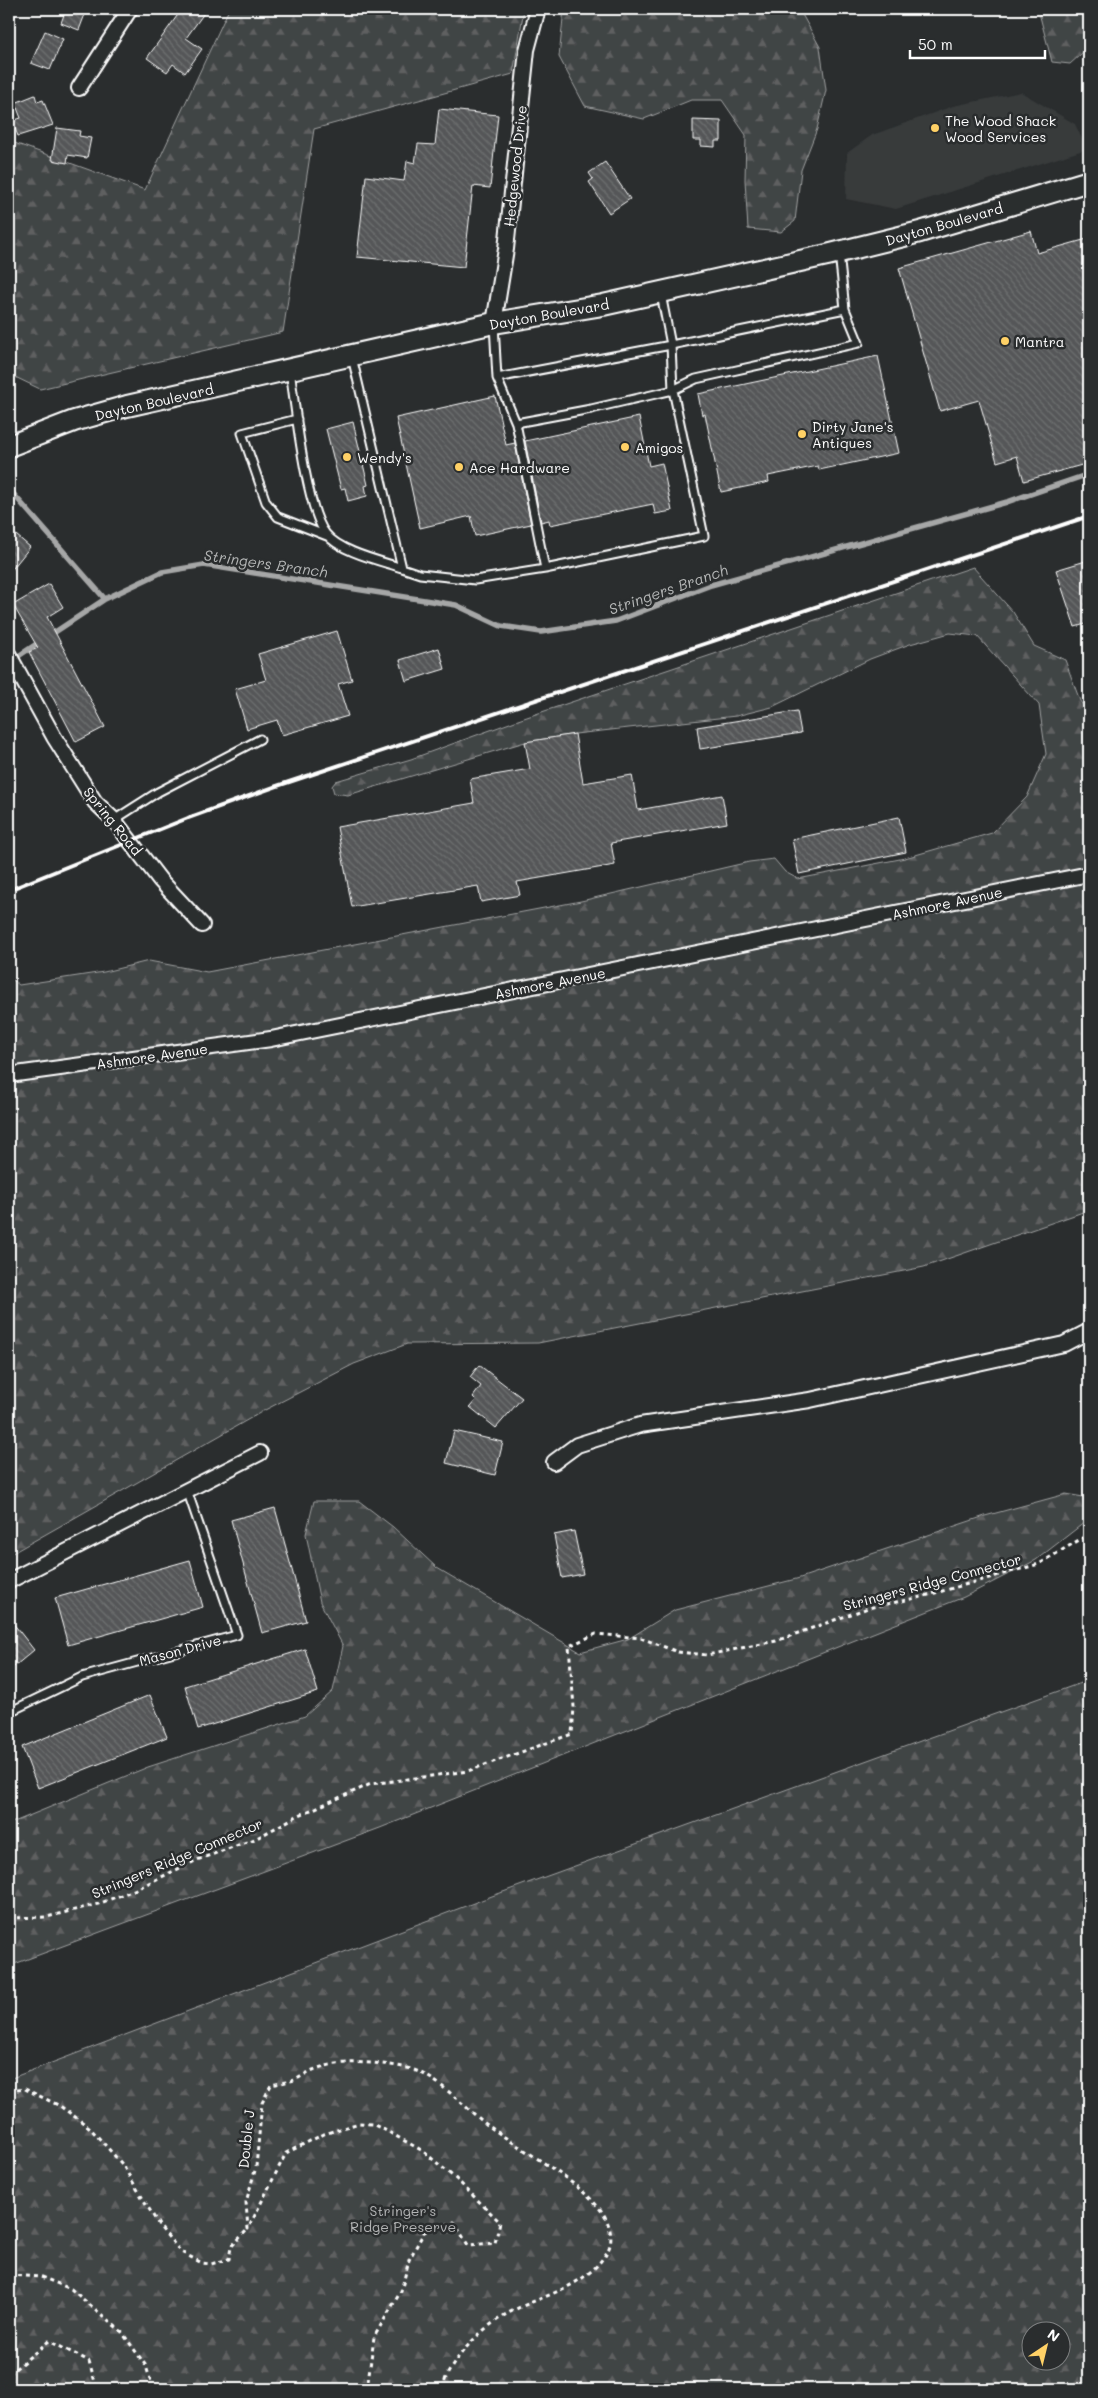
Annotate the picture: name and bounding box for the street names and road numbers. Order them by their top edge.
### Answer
street label: Hedgewood Drive [499,104,531,228]
street label: Dayton Boulevard [883,198,1005,250]
street label: Dayton Boulevard [488,294,610,334]
street label: Dayton Boulevard [93,379,215,425]
street label: Spring Road [79,783,147,859]
street label: Ashmore Avenue [890,882,1004,924]
street label: Ashmore Avenue [493,963,607,1003]
street label: Ashmore Avenue [95,1039,209,1073]
street label: Stringers Ridge Connector [841,1549,1023,1615]
street label: Mason Drive [137,1630,223,1670]
street label: Stringers Ridge Connector [89,1813,265,1903]
street label: Double J [233,2108,259,2169]

